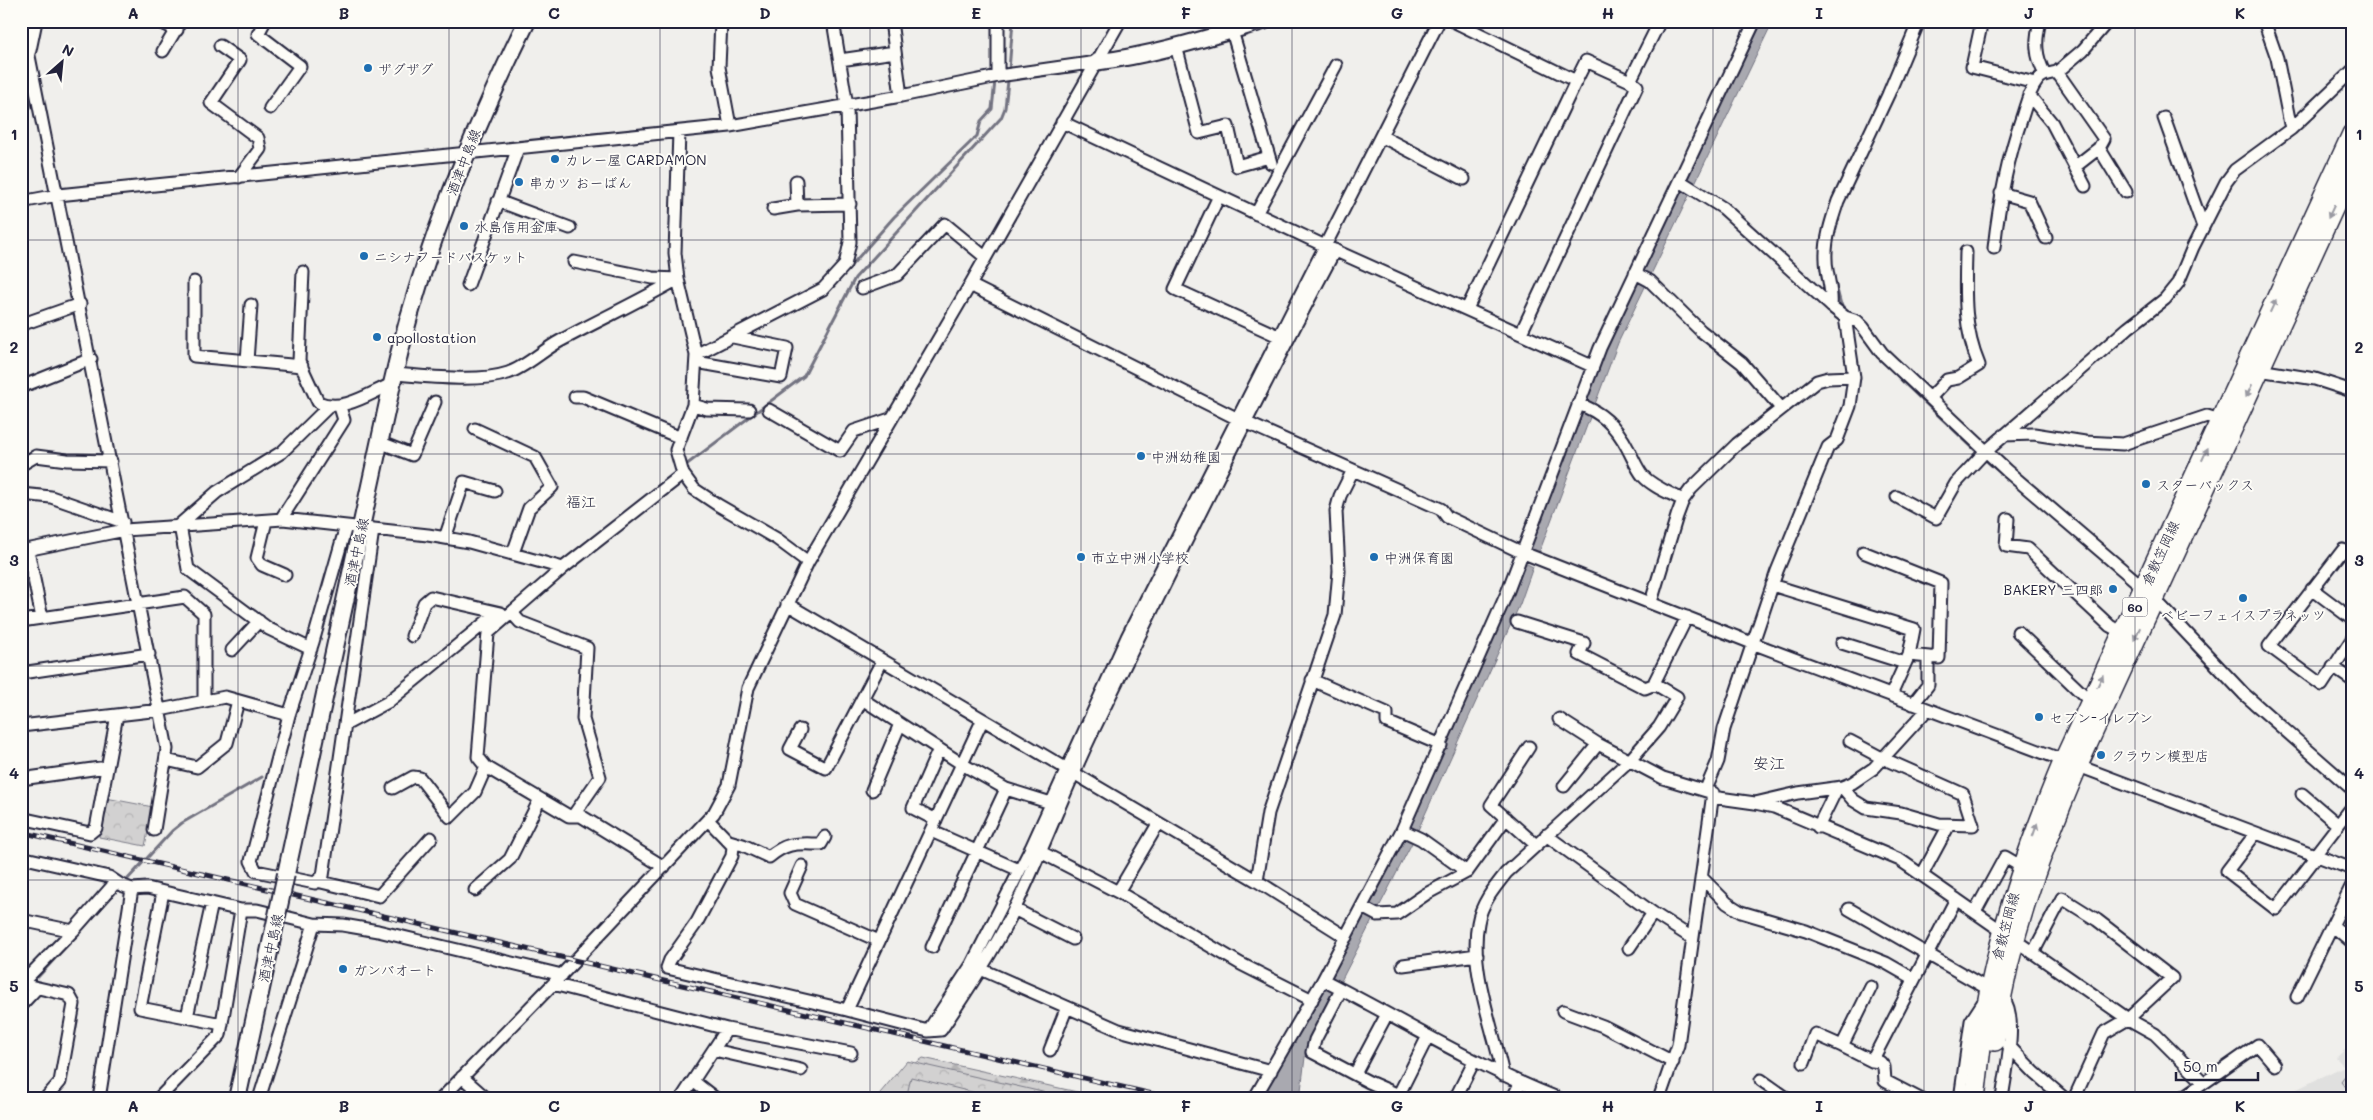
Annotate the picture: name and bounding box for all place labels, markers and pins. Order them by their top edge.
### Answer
place label: ザグザグ [378,59,433,78]
marker: ザグザグ [362,62,374,74]
place label: カレー屋 CARDAMON [565,150,707,169]
marker: カレー屋 CARDAMON [549,153,561,165]
place label: 串カツ おーばん [529,173,631,192]
marker: 串カツ おーばん [513,176,525,188]
place label: 水島信用金庫 [474,217,558,236]
marker: 水島信用金庫 [458,220,470,232]
place label: ニシナフードバスケット [374,247,528,266]
marker: ニシナフードバスケット [358,250,370,262]
place label: apollostation [387,328,476,347]
marker: apollostation [371,331,383,343]
place label: 中洲幼稚園 [1151,447,1221,466]
marker: 中洲幼稚園 [1135,450,1147,462]
place label: スターバックス [2156,475,2254,494]
marker: スターバックス [2140,478,2152,490]
place label: 市立中洲小学校 [1091,548,1189,567]
place label: 中洲保育園 [1384,548,1454,567]
marker: 市立中洲小学校 [1075,551,1087,563]
marker: 中洲保育園 [1368,551,1380,563]
place label: BAKERY 三四郎 [2003,580,2103,599]
marker: BAKERY 三四郎 [2107,583,2119,595]
marker: ベビーフェイスプラネッツ [2237,592,2249,604]
place label: ベビーフェイスプラネッツ [2160,605,2326,624]
place label: セブン-イレブン [2049,708,2153,727]
marker: セブン-イレブン [2033,711,2045,723]
place label: クラウン模型店 [2111,746,2209,765]
marker: クラウン模型店 [2095,749,2107,761]
place label: ガンバオート [353,960,436,979]
marker: ガンバオート [337,963,349,975]

